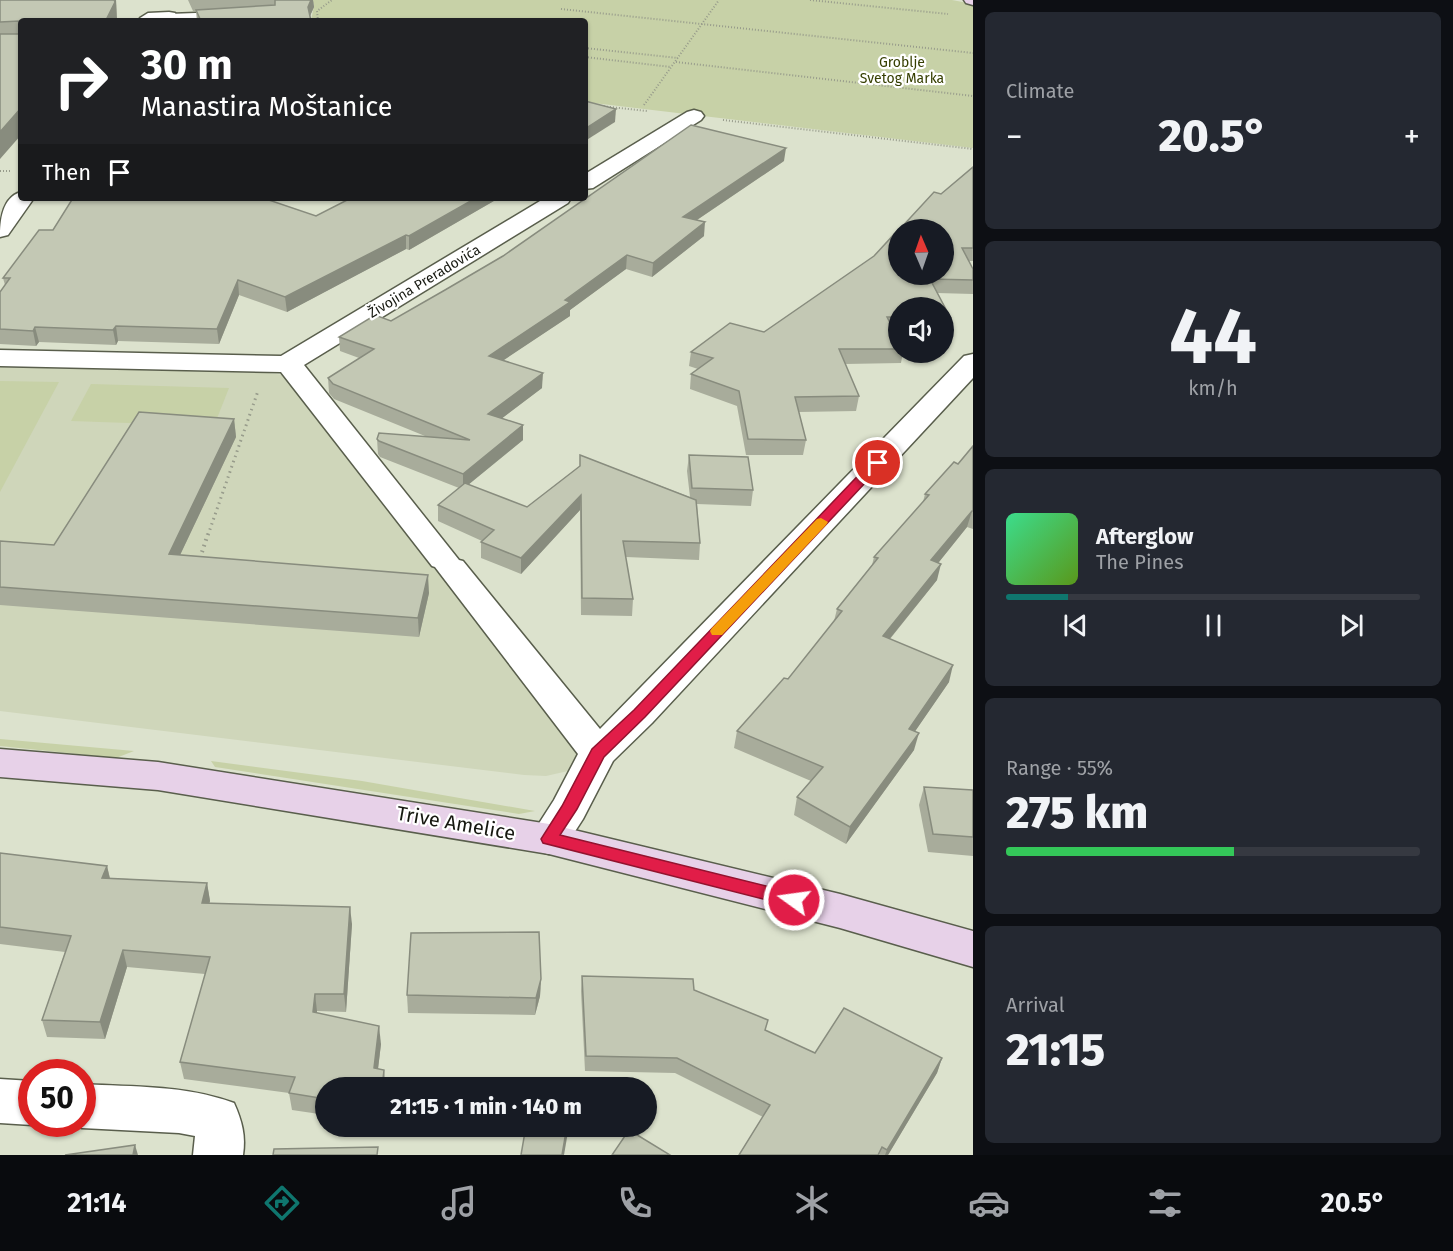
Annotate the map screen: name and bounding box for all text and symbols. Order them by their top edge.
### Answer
text: 30 m [141,40,233,90]
icon: right [42,42,120,120]
park label: Groblje Svetog Marka [860,54,944,87]
text: Climate [1006,79,1074,103]
text: Manastira Moštanice [141,91,392,123]
text: 20.5° [1158,109,1268,163]
text: − [1006,117,1023,157]
text: + [1404,117,1420,157]
icon: arrive [103,156,136,189]
text: Then [42,159,91,186]
north arrow [888,219,954,285]
map controls [888,219,954,363]
street label: Živojina Preradovića [364,240,484,322]
text: 44 [1169,290,1257,384]
button: sound [888,297,954,363]
text: km/h [1188,376,1238,400]
pin [852,437,903,488]
icon: arrive [861,446,894,479]
text: Afterglow [1096,523,1193,550]
text: The Pines [1096,550,1183,574]
icon: previous [1059,609,1092,642]
icon: pause [1197,609,1230,642]
icon: next [1335,609,1368,642]
text: Range · 55% [1006,756,1113,780]
text: 275 km [1006,786,1148,840]
street label: Trive Amelice [395,801,517,845]
position arrow [762,868,826,932]
text: Arrival [1006,993,1065,1017]
text: 21:15 [1006,1023,1105,1077]
speed limit sign: 50 [18,1059,96,1137]
text: 21:15 · 1 min · 140 m [390,1093,582,1120]
icon: directions [261,1182,303,1224]
icon: music [438,1182,480,1224]
icon: phone [614,1182,656,1224]
icon: climate [791,1182,833,1224]
icon: car [968,1182,1010,1224]
icon: filters [1144,1182,1186,1224]
text: 21:14 [67,1187,127,1219]
text: 20.5° [1321,1187,1386,1219]

